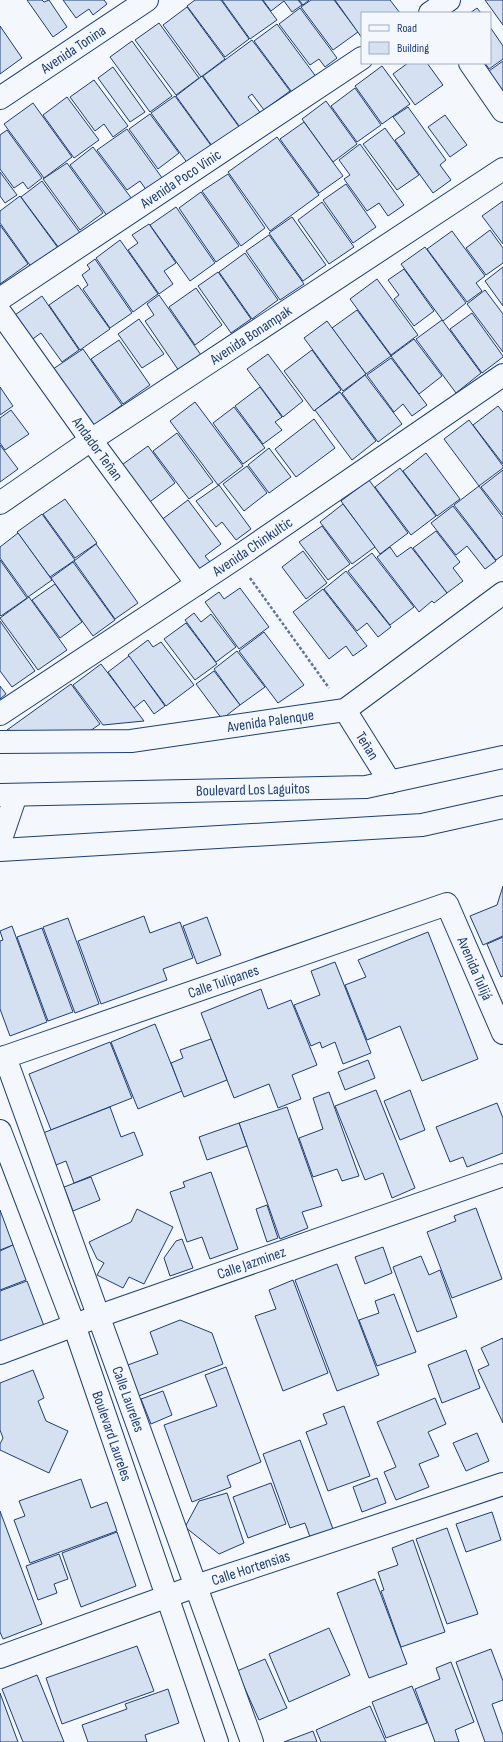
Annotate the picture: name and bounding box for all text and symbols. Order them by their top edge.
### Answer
legend [361,12,491,64]
street label: Avenida Tonina [36,21,110,78]
text: Road [397,21,417,36]
text: Building [397,41,429,56]
street label: Avenida Poco Vinic [136,145,225,213]
street label: Avenida Bonampak [205,301,296,369]
street label: Andador Teñan [68,412,127,484]
street label: Avenida Chinkultic [208,513,296,581]
street label: Avenida Palenque [225,705,315,737]
street label: Teñan [351,728,383,763]
street label: Boulevard Los Laguitos [196,779,310,800]
street label: Avenida Tulijá [452,933,497,1003]
street label: Calle Tulipanes [185,960,261,1002]
street label: Calle Jazminez [214,1242,289,1284]
street label: Calle Laureles [108,1363,149,1435]
street label: Boulevard Laureles [88,1388,136,1484]
street label: Calle Hortensias [209,1546,292,1590]

